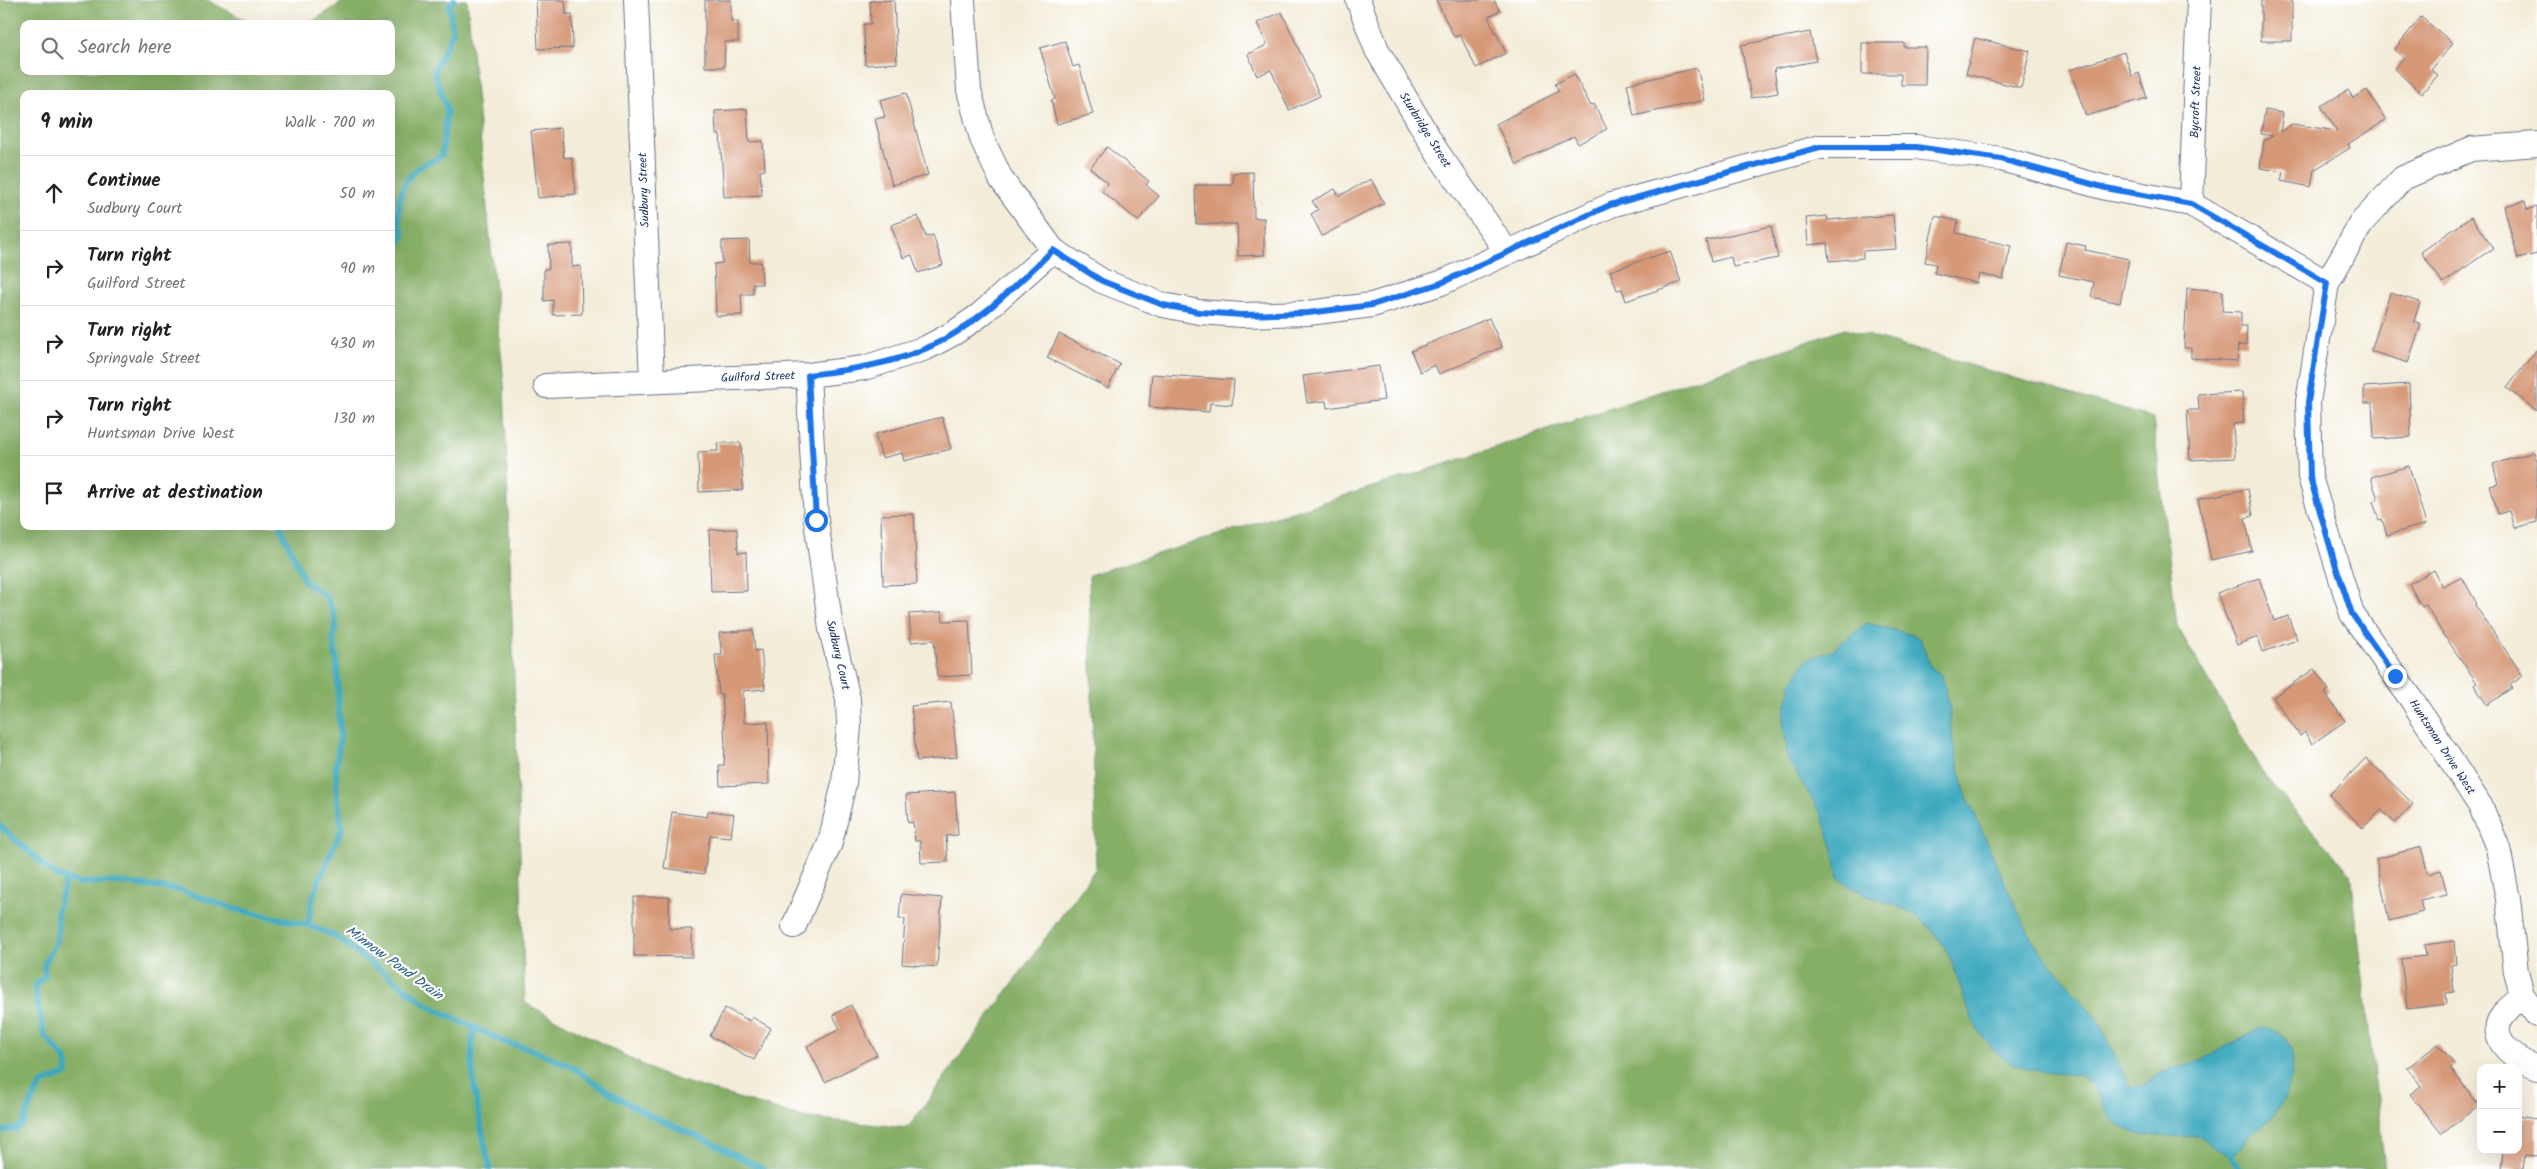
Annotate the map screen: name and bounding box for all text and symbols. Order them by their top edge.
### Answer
search box [20,20,395,75]
text: Search here [78,33,172,63]
icon: search [38,34,66,62]
street label: Bycroft Street [2185,65,2207,139]
street label: Sturbridge Street [1394,88,1456,172]
text: 9 min [40,106,93,139]
text: Walk · 700 m [284,110,375,135]
street label: Sudbury Street [633,152,655,228]
text: Continue [87,166,160,196]
icon: ahead [40,179,68,207]
text: 50 m [339,181,375,206]
text: Sudbury Court [87,196,183,221]
text: Turn right [87,241,172,271]
icon: right [40,254,68,282]
text: 90 m [340,256,375,281]
text: Guilford Street [87,271,186,296]
text: Turn right [87,316,172,346]
icon: right [40,329,68,357]
text: 430 m [330,331,375,356]
text: Springvale Street [87,346,201,371]
street label: Guilford Street [721,366,796,388]
text: Turn right [87,391,172,421]
icon: right [40,404,68,432]
text: 130 m [334,406,375,431]
text: Huntsman Drive West [87,421,235,446]
text: Arrive at destination [87,478,263,508]
icon: arrive [40,479,68,507]
route start [805,509,828,532]
street label: Sudbury Court [821,618,855,692]
route end [2384,665,2407,688]
street label: Huntsman Drive West [2404,695,2480,799]
water label: Minnow Pond Drain [341,920,449,1007]
map controls [2477,1064,2522,1154]
button: + [2477,1064,2522,1109]
button: − [2477,1109,2522,1154]

